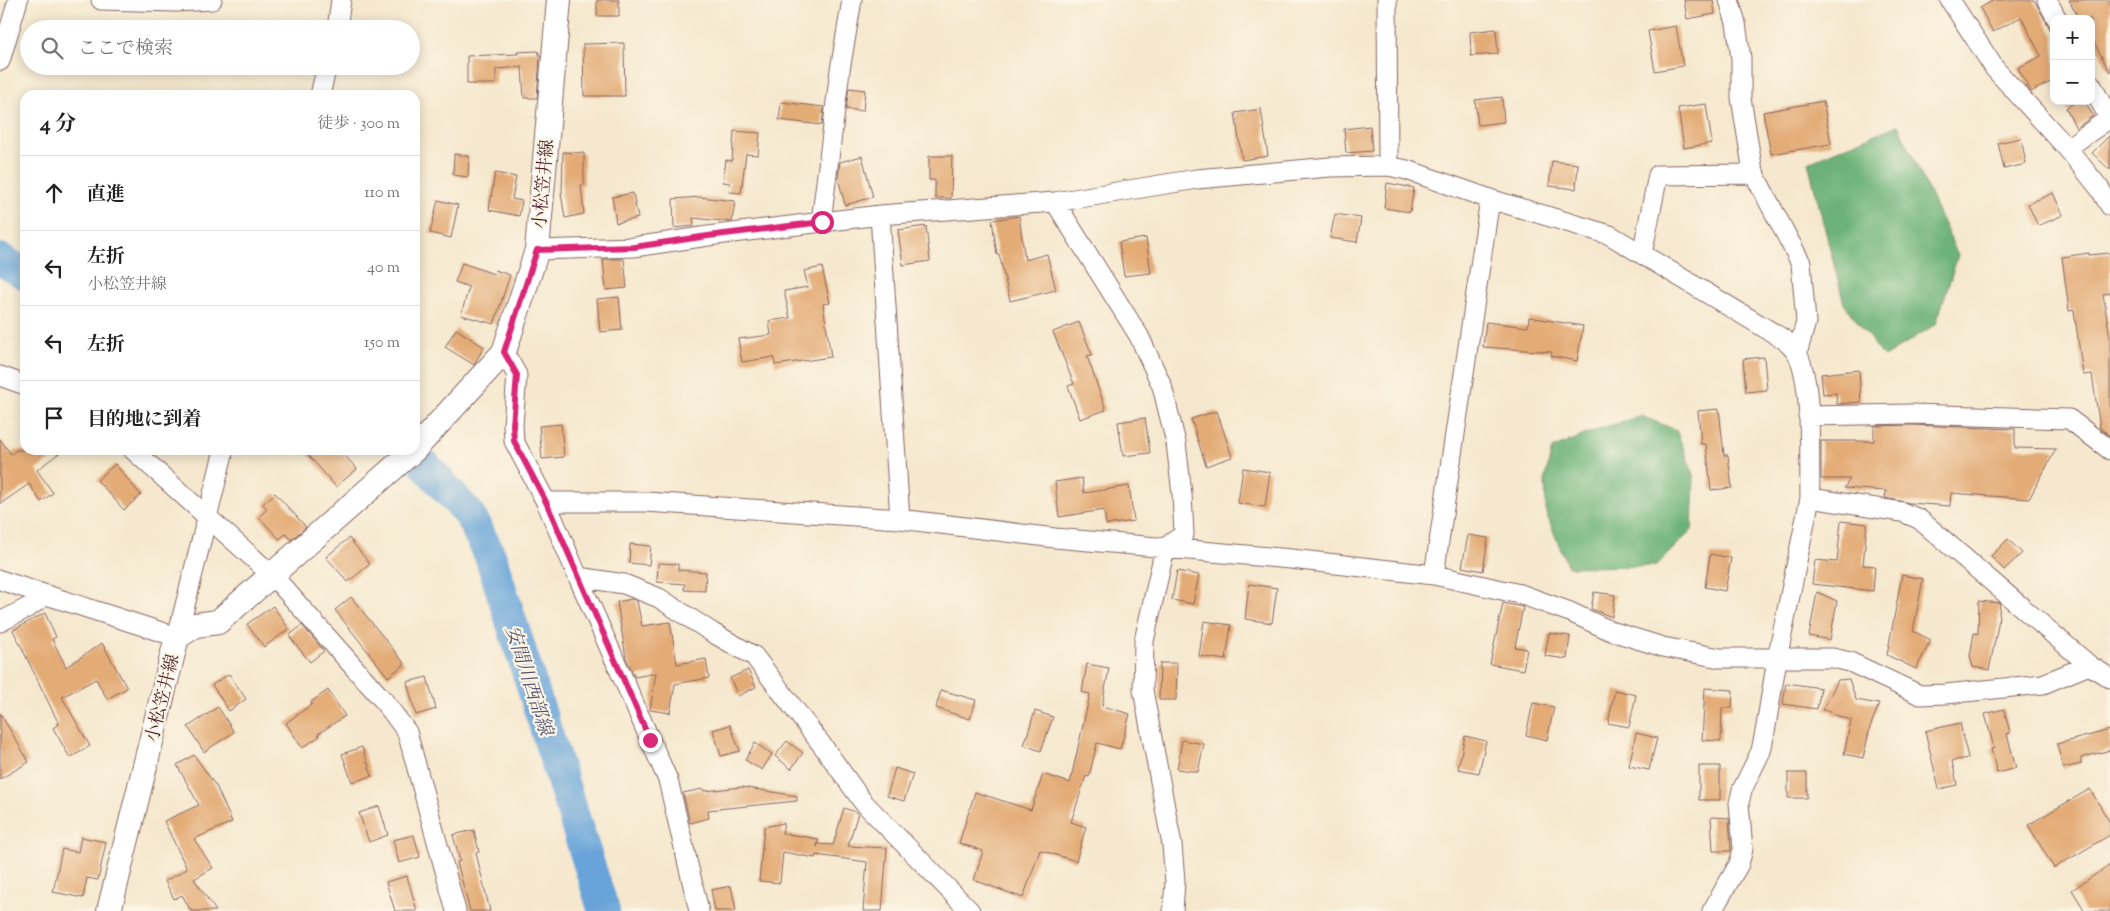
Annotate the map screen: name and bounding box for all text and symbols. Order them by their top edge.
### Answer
map controls [2050,15,2095,105]
button: + [2050,15,2095,60]
search box [20,20,420,75]
icon: search [38,34,66,62]
text: ここで検索 [78,36,173,63]
button: − [2050,60,2095,105]
text: 4 分 [40,110,76,140]
text: 徒歩 · 300 m [317,113,400,136]
street label: 小松笠井線 [528,138,562,230]
icon: ahead [40,179,68,207]
text: 直進 [87,182,125,209]
text: 110 m [364,182,400,205]
route start [811,211,834,234]
text: 左折 [87,244,125,271]
icon: left [40,254,68,282]
text: 40 m [367,257,400,280]
text: 小松笠井線 [87,274,167,297]
icon: left [40,329,68,357]
text: 左折 [87,332,125,359]
text: 150 m [364,332,400,355]
icon: arrive [40,404,68,432]
text: 目的地に到着 [87,407,201,434]
water label: 安間川西部線 [497,622,559,741]
street label: 小松笠井線 [140,652,187,745]
route end [639,729,662,752]

